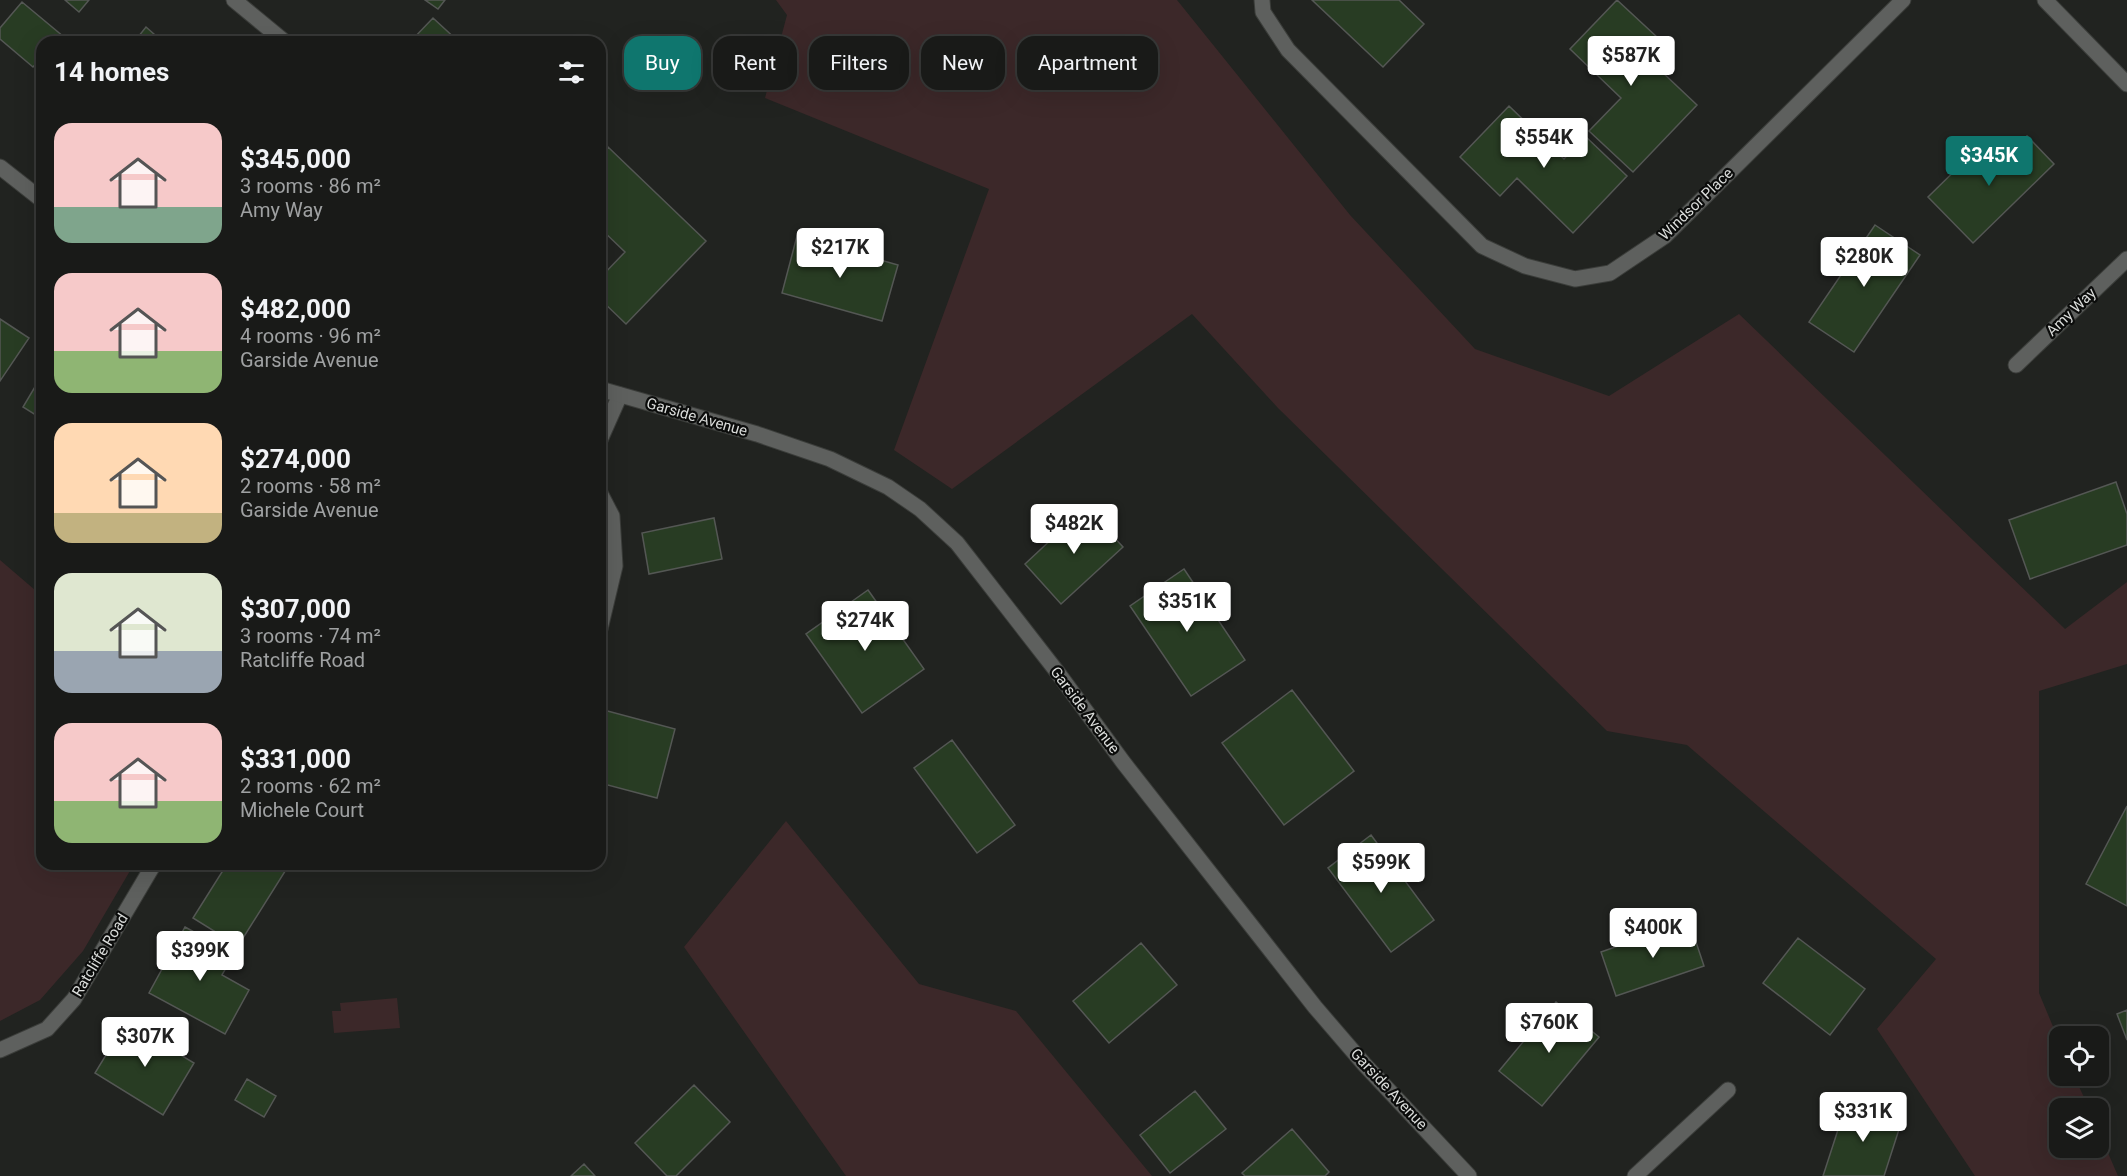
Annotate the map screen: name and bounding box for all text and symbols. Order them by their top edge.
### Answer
chip: Buy [624,36,701,90]
chip: Rent [713,36,797,90]
chip: Filters [809,36,909,90]
chip: New [921,36,1005,90]
chip: Apartment [1017,36,1158,90]
pin: $587K [1589,36,1673,87]
text: $587K [1602,43,1660,67]
icon: filters [555,56,588,89]
text: 14 homes [54,57,169,87]
pin: $554K [1502,118,1586,169]
text: $554K [1515,125,1573,149]
pin: $345K [1947,136,2031,187]
text: $345K [1960,143,2018,167]
text: $345,000 [240,144,351,174]
icon: home [102,147,174,219]
street label: Windsor Place [1655,164,1737,244]
text: 3 rooms · 86 m² [240,174,381,198]
text: Amy Way [240,198,323,222]
pin: $217K [798,228,882,279]
text: $217K [811,235,869,259]
pin: $280K [1822,237,1906,288]
text: $280K [1835,244,1893,268]
street label: Amy Way [2042,284,2100,340]
text: $482,000 [240,294,351,324]
icon: home [102,297,174,369]
text: 4 rooms · 96 m² [240,324,381,348]
text: Garside Avenue [240,348,379,372]
street label: Garside Avenue [645,394,750,440]
text: $274,000 [240,444,351,474]
icon: home [102,447,174,519]
text: 2 rooms · 58 m² [240,474,381,498]
text: Garside Avenue [240,498,379,522]
pin: $482K [1032,504,1116,555]
text: $482K [1045,511,1103,535]
pin: $351K [1145,582,1229,633]
text: $351K [1158,589,1216,613]
text: $307,000 [240,594,351,624]
icon: home [102,597,174,669]
pin: $274K [823,601,907,652]
text: $274K [836,608,894,632]
text: 3 rooms · 74 m² [240,624,381,648]
text: Ratcliffe Road [240,648,365,672]
street label: Garside Avenue [1047,663,1124,757]
text: $331,000 [240,744,351,774]
icon: home [102,747,174,819]
text: 2 rooms · 62 m² [240,774,381,798]
text: Michele Court [240,798,364,822]
pin: $599K [1339,843,1423,894]
text: $599K [1352,850,1410,874]
pin: $400K [1611,908,1695,959]
street label: Ratcliffe Road [68,910,132,1000]
text: $400K [1624,915,1682,939]
pin: $399K [158,931,242,982]
text: $399K [171,938,229,962]
pin: $760K [1507,1003,1591,1054]
text: $760K [1520,1010,1578,1034]
pin: $307K [103,1017,187,1068]
text: $307K [116,1024,174,1048]
map controls [2049,1026,2109,1158]
button: locate [2049,1026,2109,1086]
street label: Garside Avenue [1347,1045,1431,1133]
pin: $331K [1821,1092,1905,1143]
button: layers [2049,1098,2109,1158]
text: $331K [1834,1099,1892,1123]

